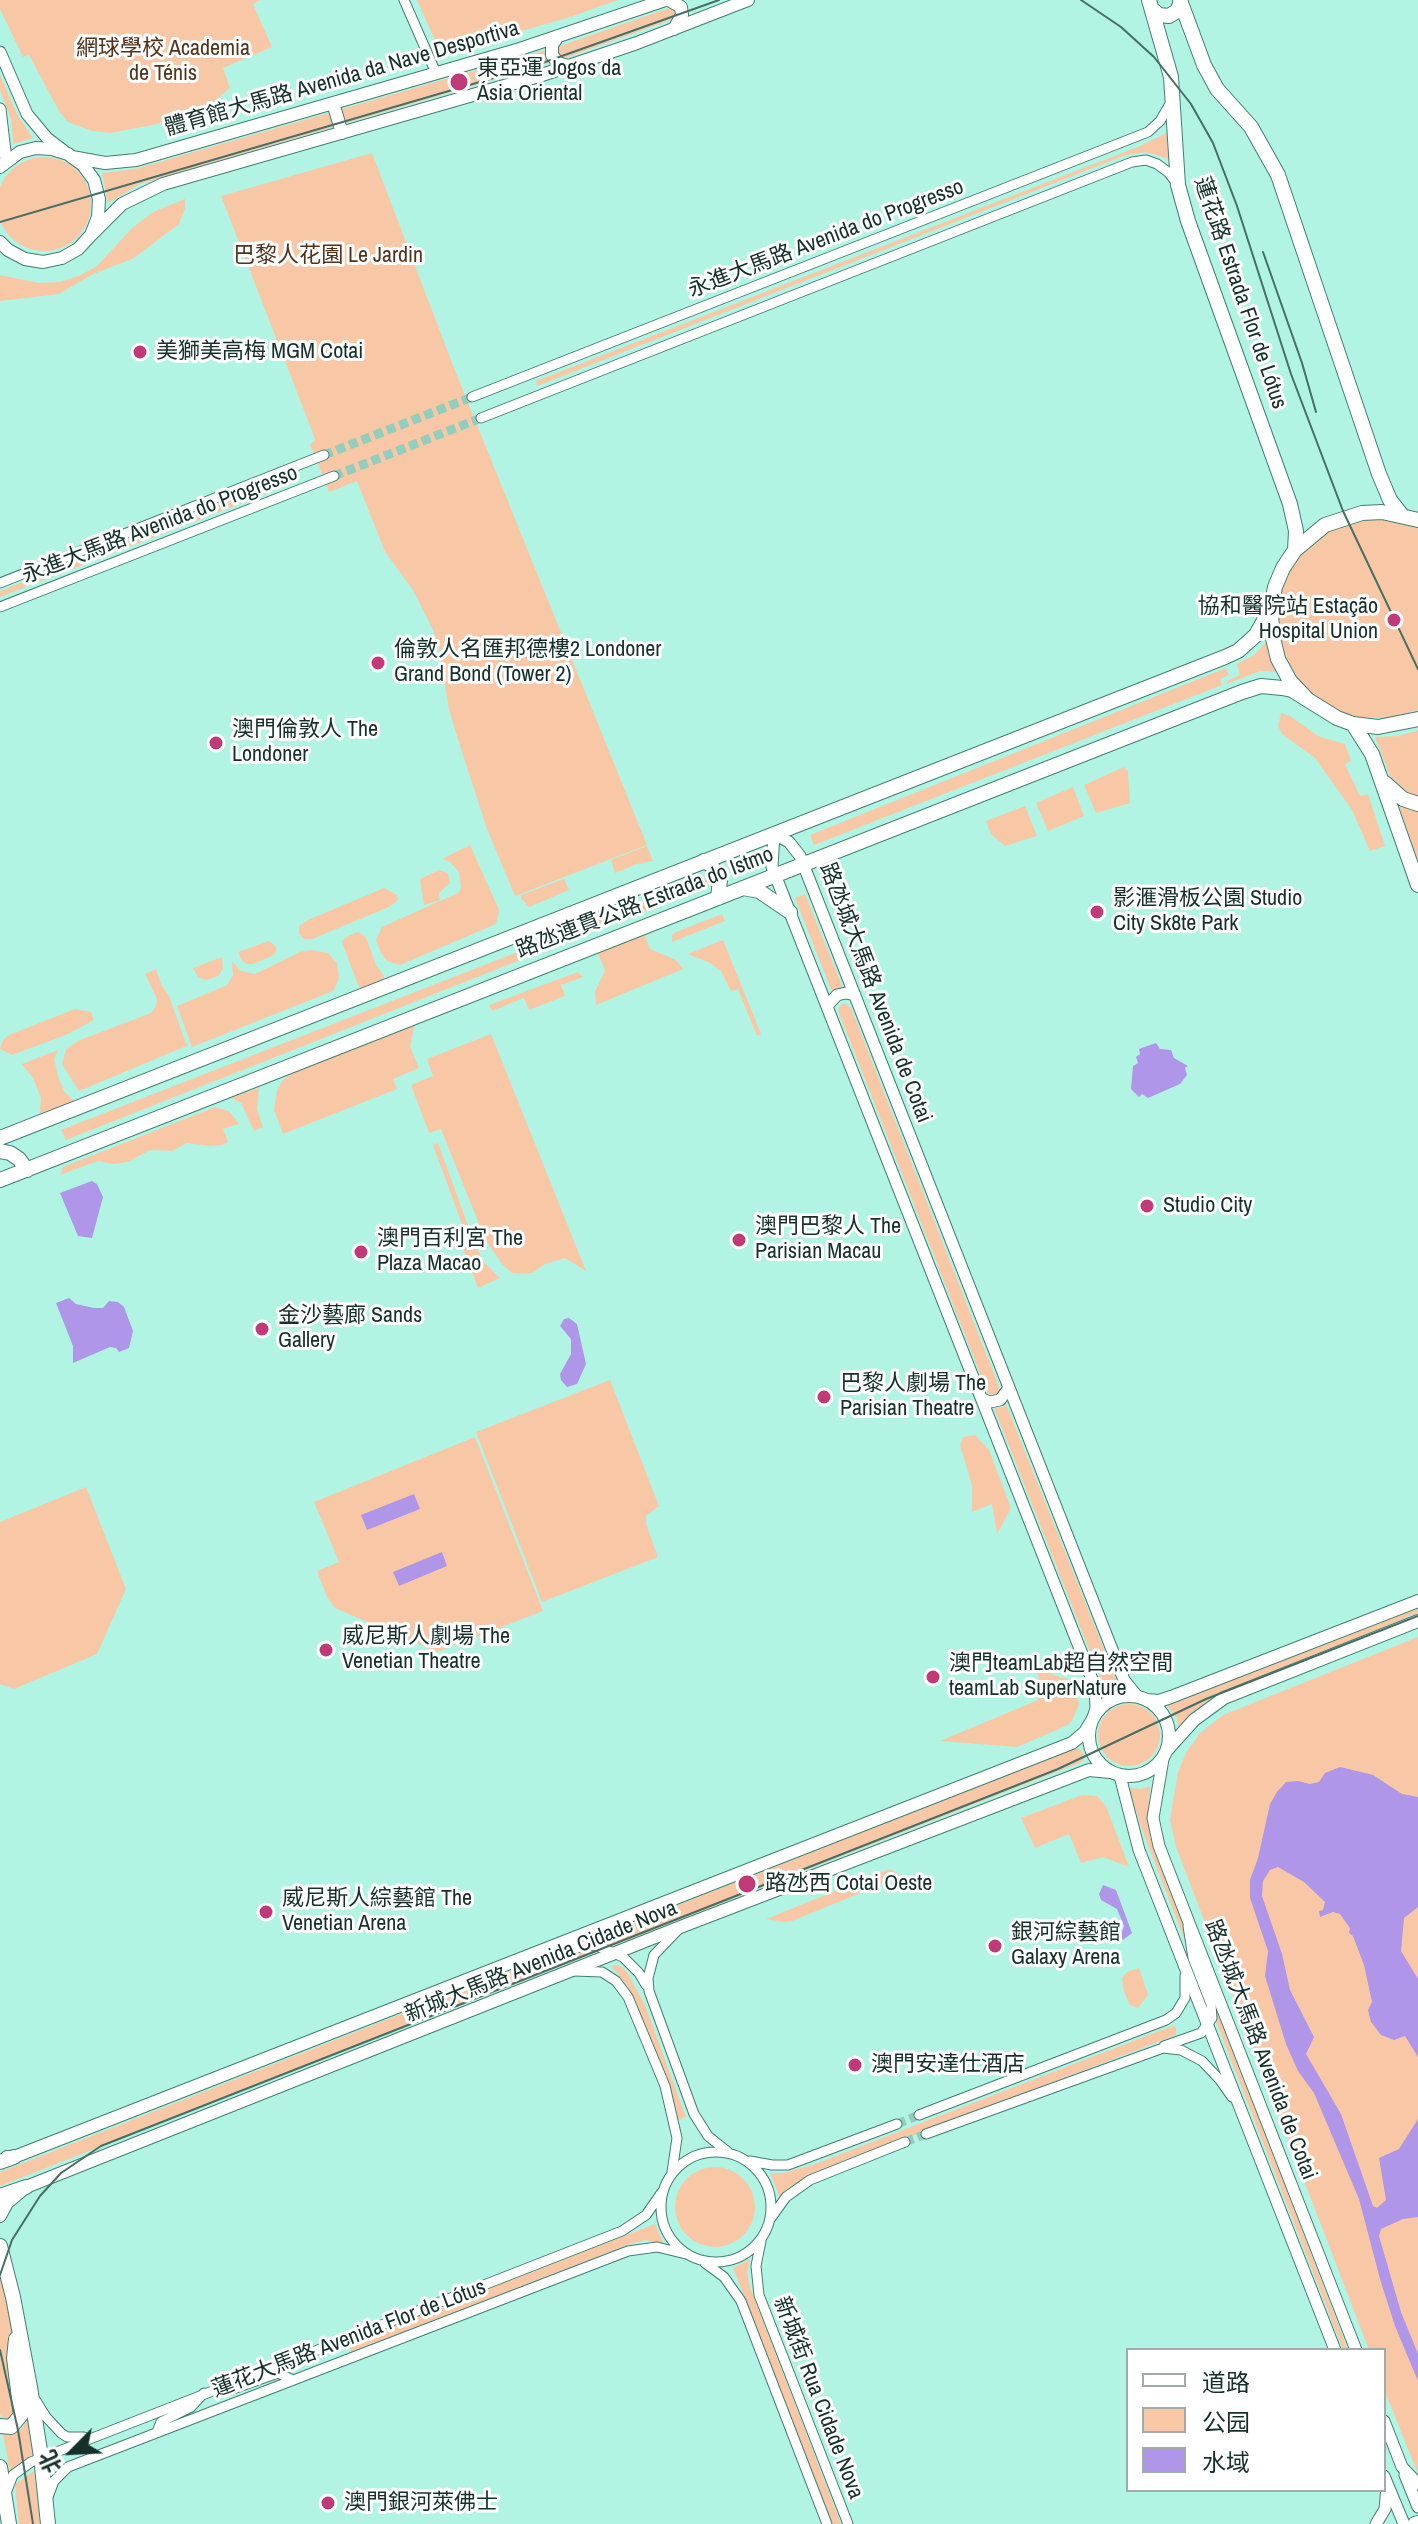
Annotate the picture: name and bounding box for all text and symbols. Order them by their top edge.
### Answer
street label: 體育館大馬路 Avenida da Nave Desportiva [162,16,522,142]
park label: 網球學校 Academia de Ténis [76,36,250,88]
place label: 東亞運 Jogos da Ásia Oriental [477,56,621,108]
marker: 東亞運 Jogos da Ásia Oriental [448,71,470,93]
street label: 永進大馬路 Avenida do Progresso [684,174,968,304]
street label: 蓮花路 Estrada Flor de Lótus [1188,174,1292,412]
park label: 巴黎人花園 Le Jardin [233,243,423,269]
place label: 美獅美高梅 MGM Cotai [156,339,363,365]
marker: 美獅美高梅 MGM Cotai [131,343,149,361]
street label: 永進大馬路 Avenida do Progresso [18,460,302,590]
place label: 協和醫院站 Estação Hospital Union [1198,594,1378,646]
marker: 協和醫院站 Estação Hospital Union [1385,611,1403,629]
place label: 倫敦人名匯邦德樓2 Londoner Grand Bond (Tower 2) [394,637,661,688]
marker: 倫敦人名匯邦德樓2 Londoner Grand Bond (Tower 2) [369,654,387,672]
place label: 澳門倫敦人 The Londoner [232,717,378,768]
marker: 澳門倫敦人 The Londoner [207,734,225,752]
street label: 路氹連貫公路 Estrada do Istmo [513,842,777,964]
street label: 路氹城大馬路 Avenida de Cotai [813,859,937,1127]
place label: 影滙滑板公園 Studio City Sk8te Park [1113,886,1302,938]
marker: 影滙滑板公園 Studio City Sk8te Park [1088,903,1106,921]
place label: Studio City [1163,1193,1252,1219]
marker: Studio City [1138,1197,1156,1215]
place label: 澳門巴黎人 The Parisian Macau [755,1214,901,1266]
place label: 澳門百利宮 The Plaza Macao [377,1226,523,1278]
marker: 澳門巴黎人 The Parisian Macau [730,1231,748,1249]
marker: 澳門百利宮 The Plaza Macao [352,1243,370,1261]
place label: 金沙藝廊 Sands Gallery [278,1303,422,1354]
marker: 金沙藝廊 Sands Gallery [253,1320,271,1338]
place label: 巴黎人劇場 The Parisian Theatre [840,1371,986,1422]
marker: 巴黎人劇場 The Parisian Theatre [815,1388,833,1406]
place label: 威尼斯人劇場 The Venetian Theatre [342,1624,510,1676]
marker: 威尼斯人劇場 The Venetian Theatre [317,1641,335,1659]
place label: 澳門teamLab超自然空間 teamLab SuperNature [949,1651,1173,1702]
marker: 澳門teamLab超自然空間 teamLab SuperNature [924,1668,942,1686]
place label: 路氹西 Cotai Oeste [765,1871,932,1897]
marker: 路氹西 Cotai Oeste [736,1873,758,1895]
place label: 威尼斯人綜藝館 The Venetian Arena [282,1886,472,1938]
street label: 新城大馬路 Avenida Cidade Nova [401,1895,681,2029]
marker: 威尼斯人綜藝館 The Venetian Arena [257,1903,275,1921]
street label: 路氹城大馬路 Avenida de Cotai [1198,1916,1322,2184]
place label: 銀河綜藝館 Galaxy Arena [1011,1920,1121,1972]
marker: 銀河綜藝館 Galaxy Arena [986,1937,1004,1955]
place label: 澳門安達仕酒店 [871,2052,1025,2078]
marker: 澳門安達仕酒店 [846,2056,864,2074]
street label: 蓮花大馬路 Avenida Flor de Lótus [208,2274,490,2404]
street label: 新城街 Rua Cidade Nova [767,2293,869,2503]
legend [1126,2348,1386,2492]
text: 道路 [1202,2366,1250,2398]
text: 公园 [1202,2406,1250,2438]
north arrow [32,2412,112,2492]
text: 北 [32,2446,68,2478]
text: 水域 [1202,2446,1250,2478]
place label: 澳門銀河萊佛士 [344,2490,498,2516]
marker: 澳門銀河萊佛士 [319,2494,337,2512]

